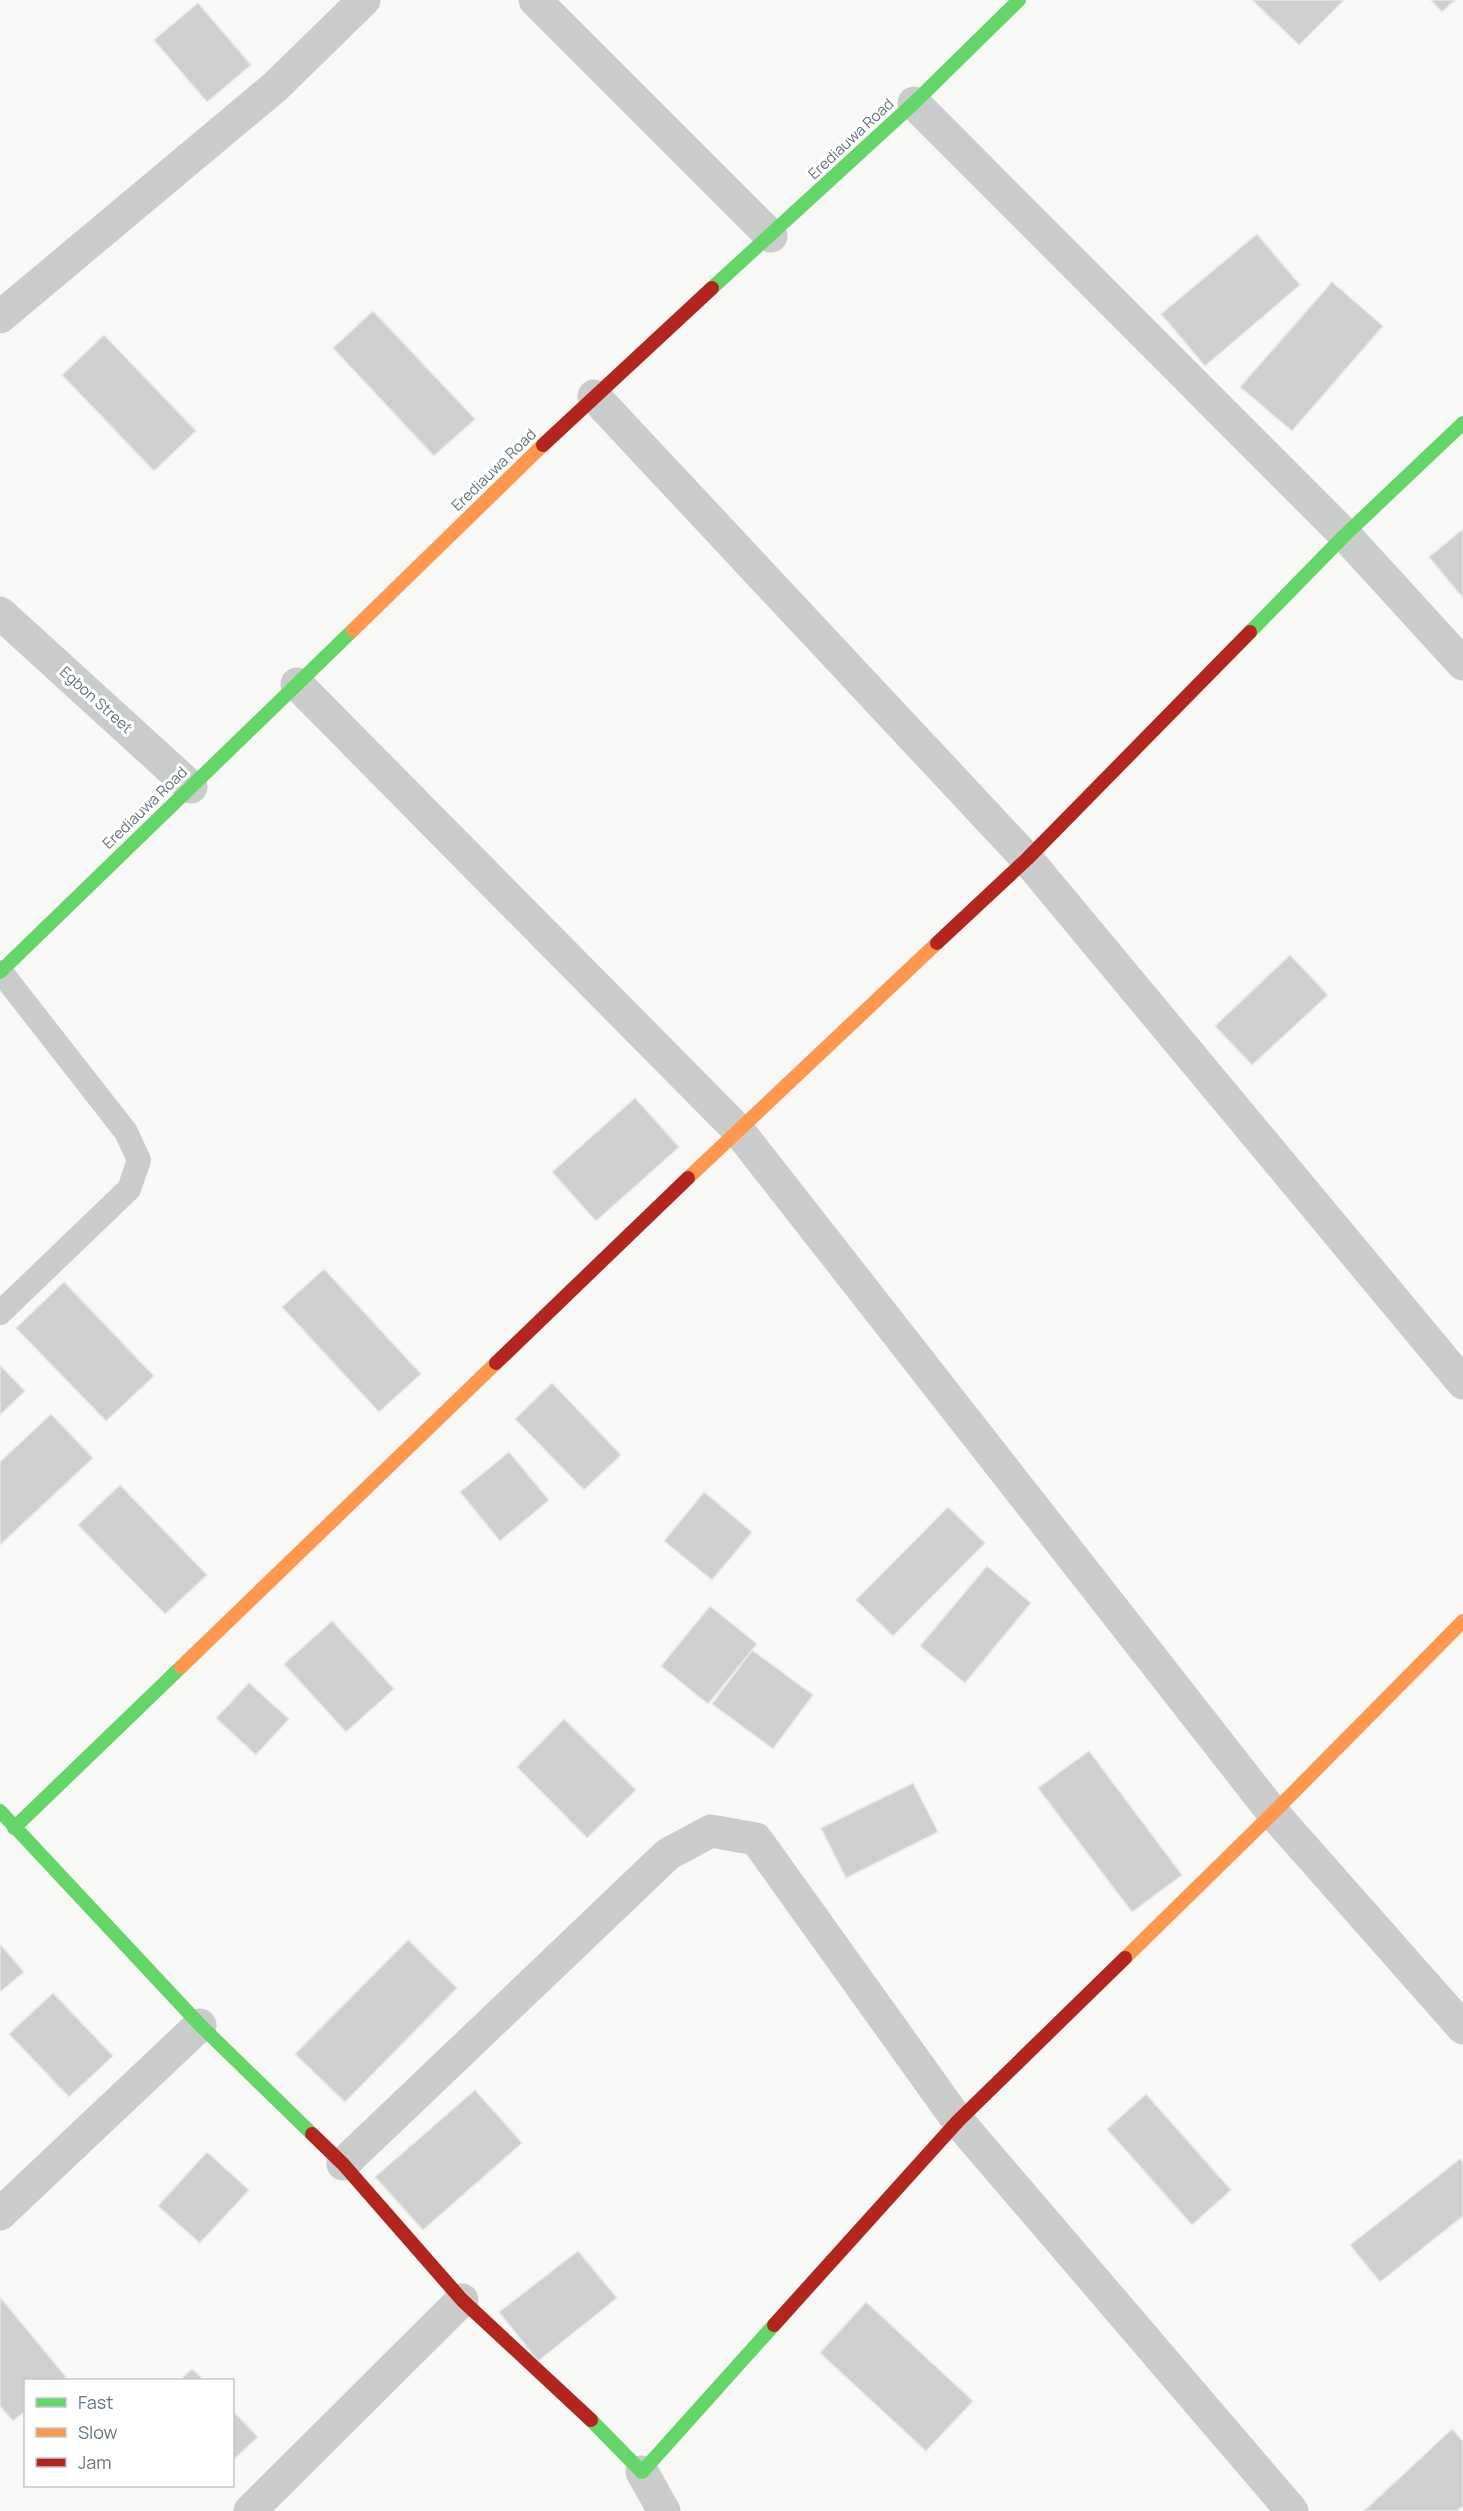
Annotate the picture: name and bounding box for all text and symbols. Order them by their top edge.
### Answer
street label: Erediauwa Road [803,93,898,184]
street label: Erediauwa Road [447,424,541,515]
street label: Egbon Street [55,661,137,738]
street label: Erediauwa Road [98,762,192,853]
legend [24,2379,234,2487]
text: Fast [78,2390,113,2414]
text: Slow [78,2420,118,2444]
text: Jam [78,2450,112,2474]

